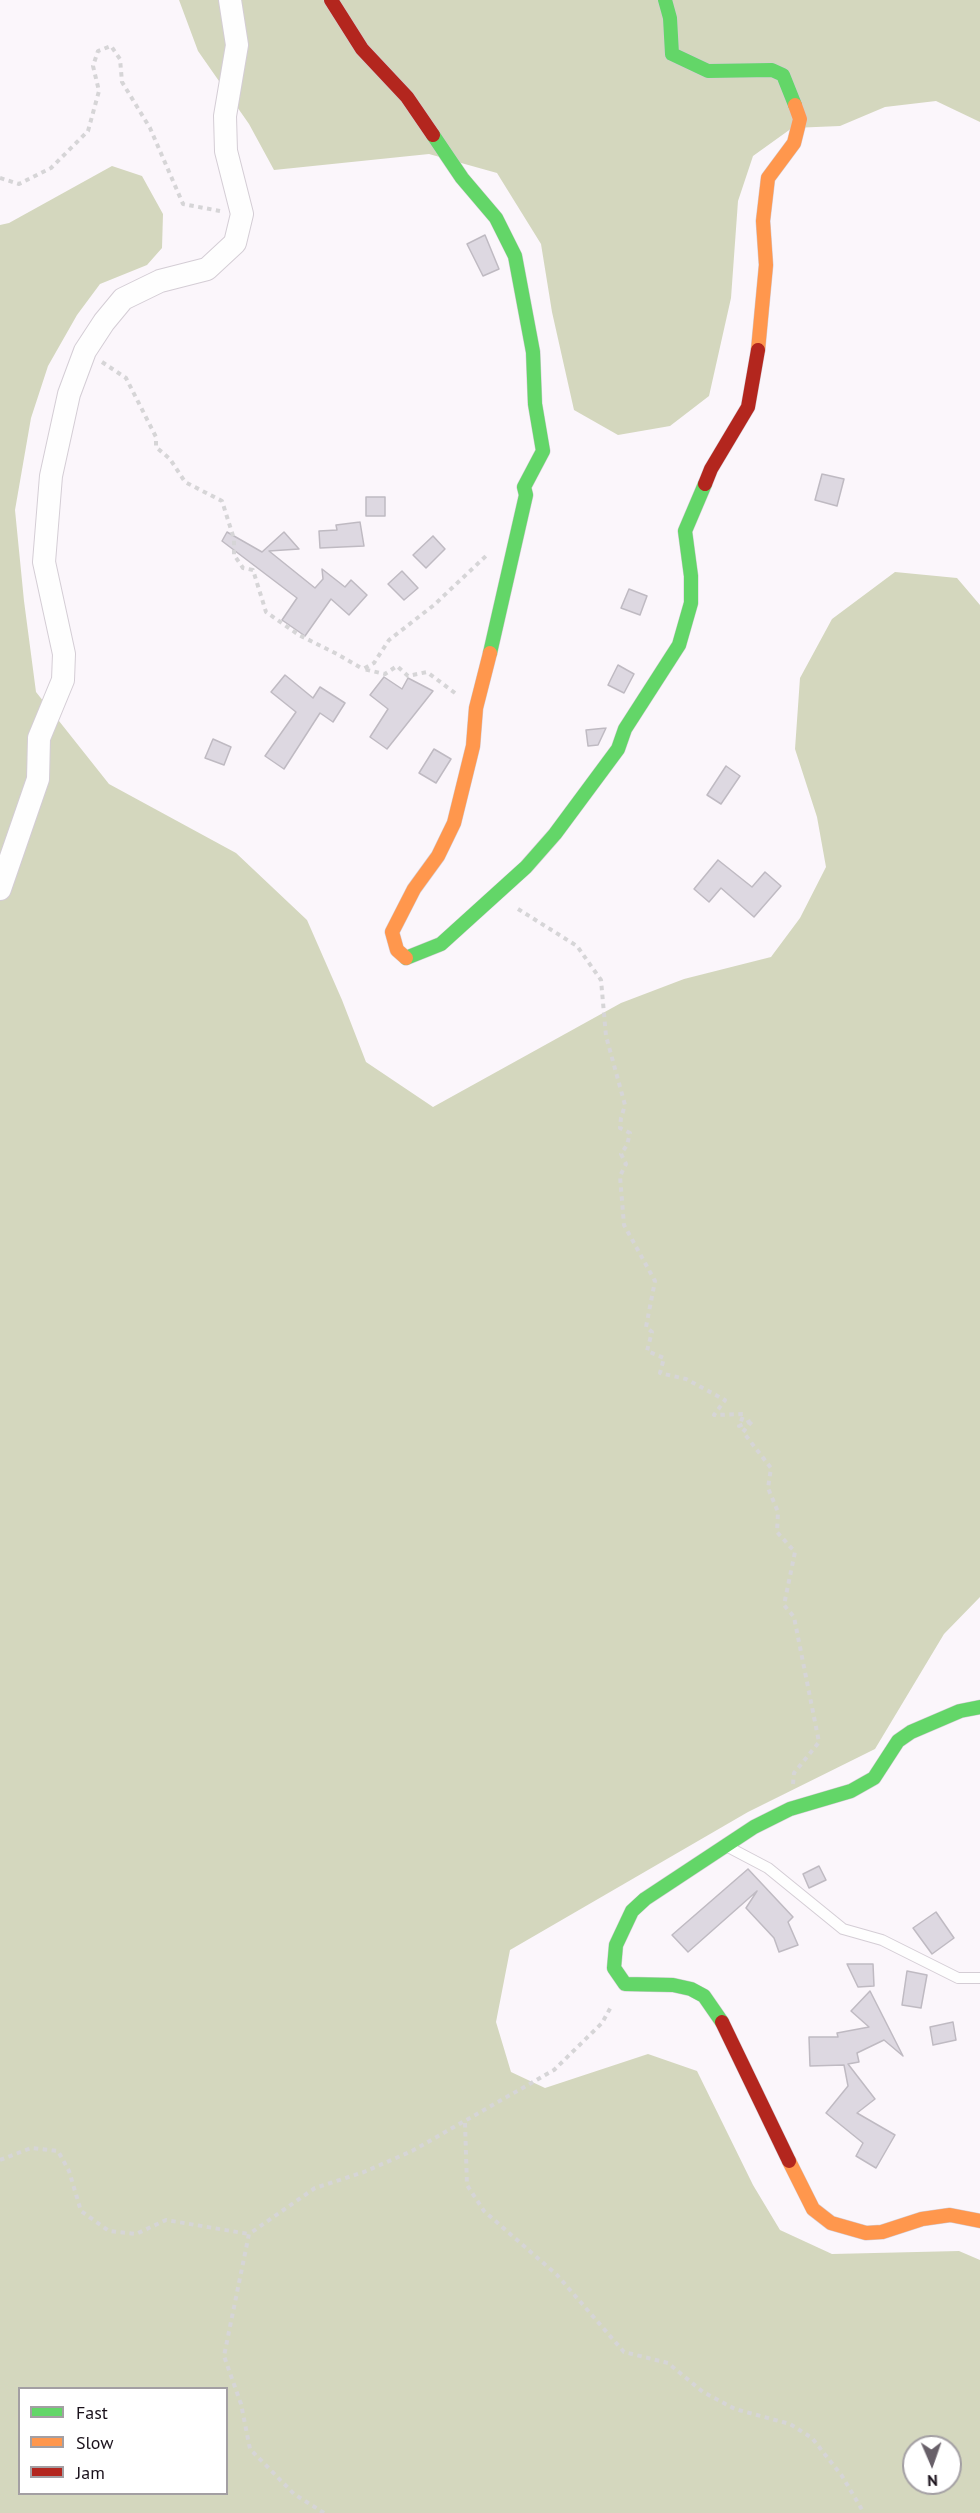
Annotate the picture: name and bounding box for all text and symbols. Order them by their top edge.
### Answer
legend [18,2387,228,2495]
text: Fast [76,2401,108,2424]
text: Slow [76,2431,114,2454]
north arrow [902,2435,962,2495]
text: Jam [76,2461,105,2484]
text: N [927,2471,938,2491]

